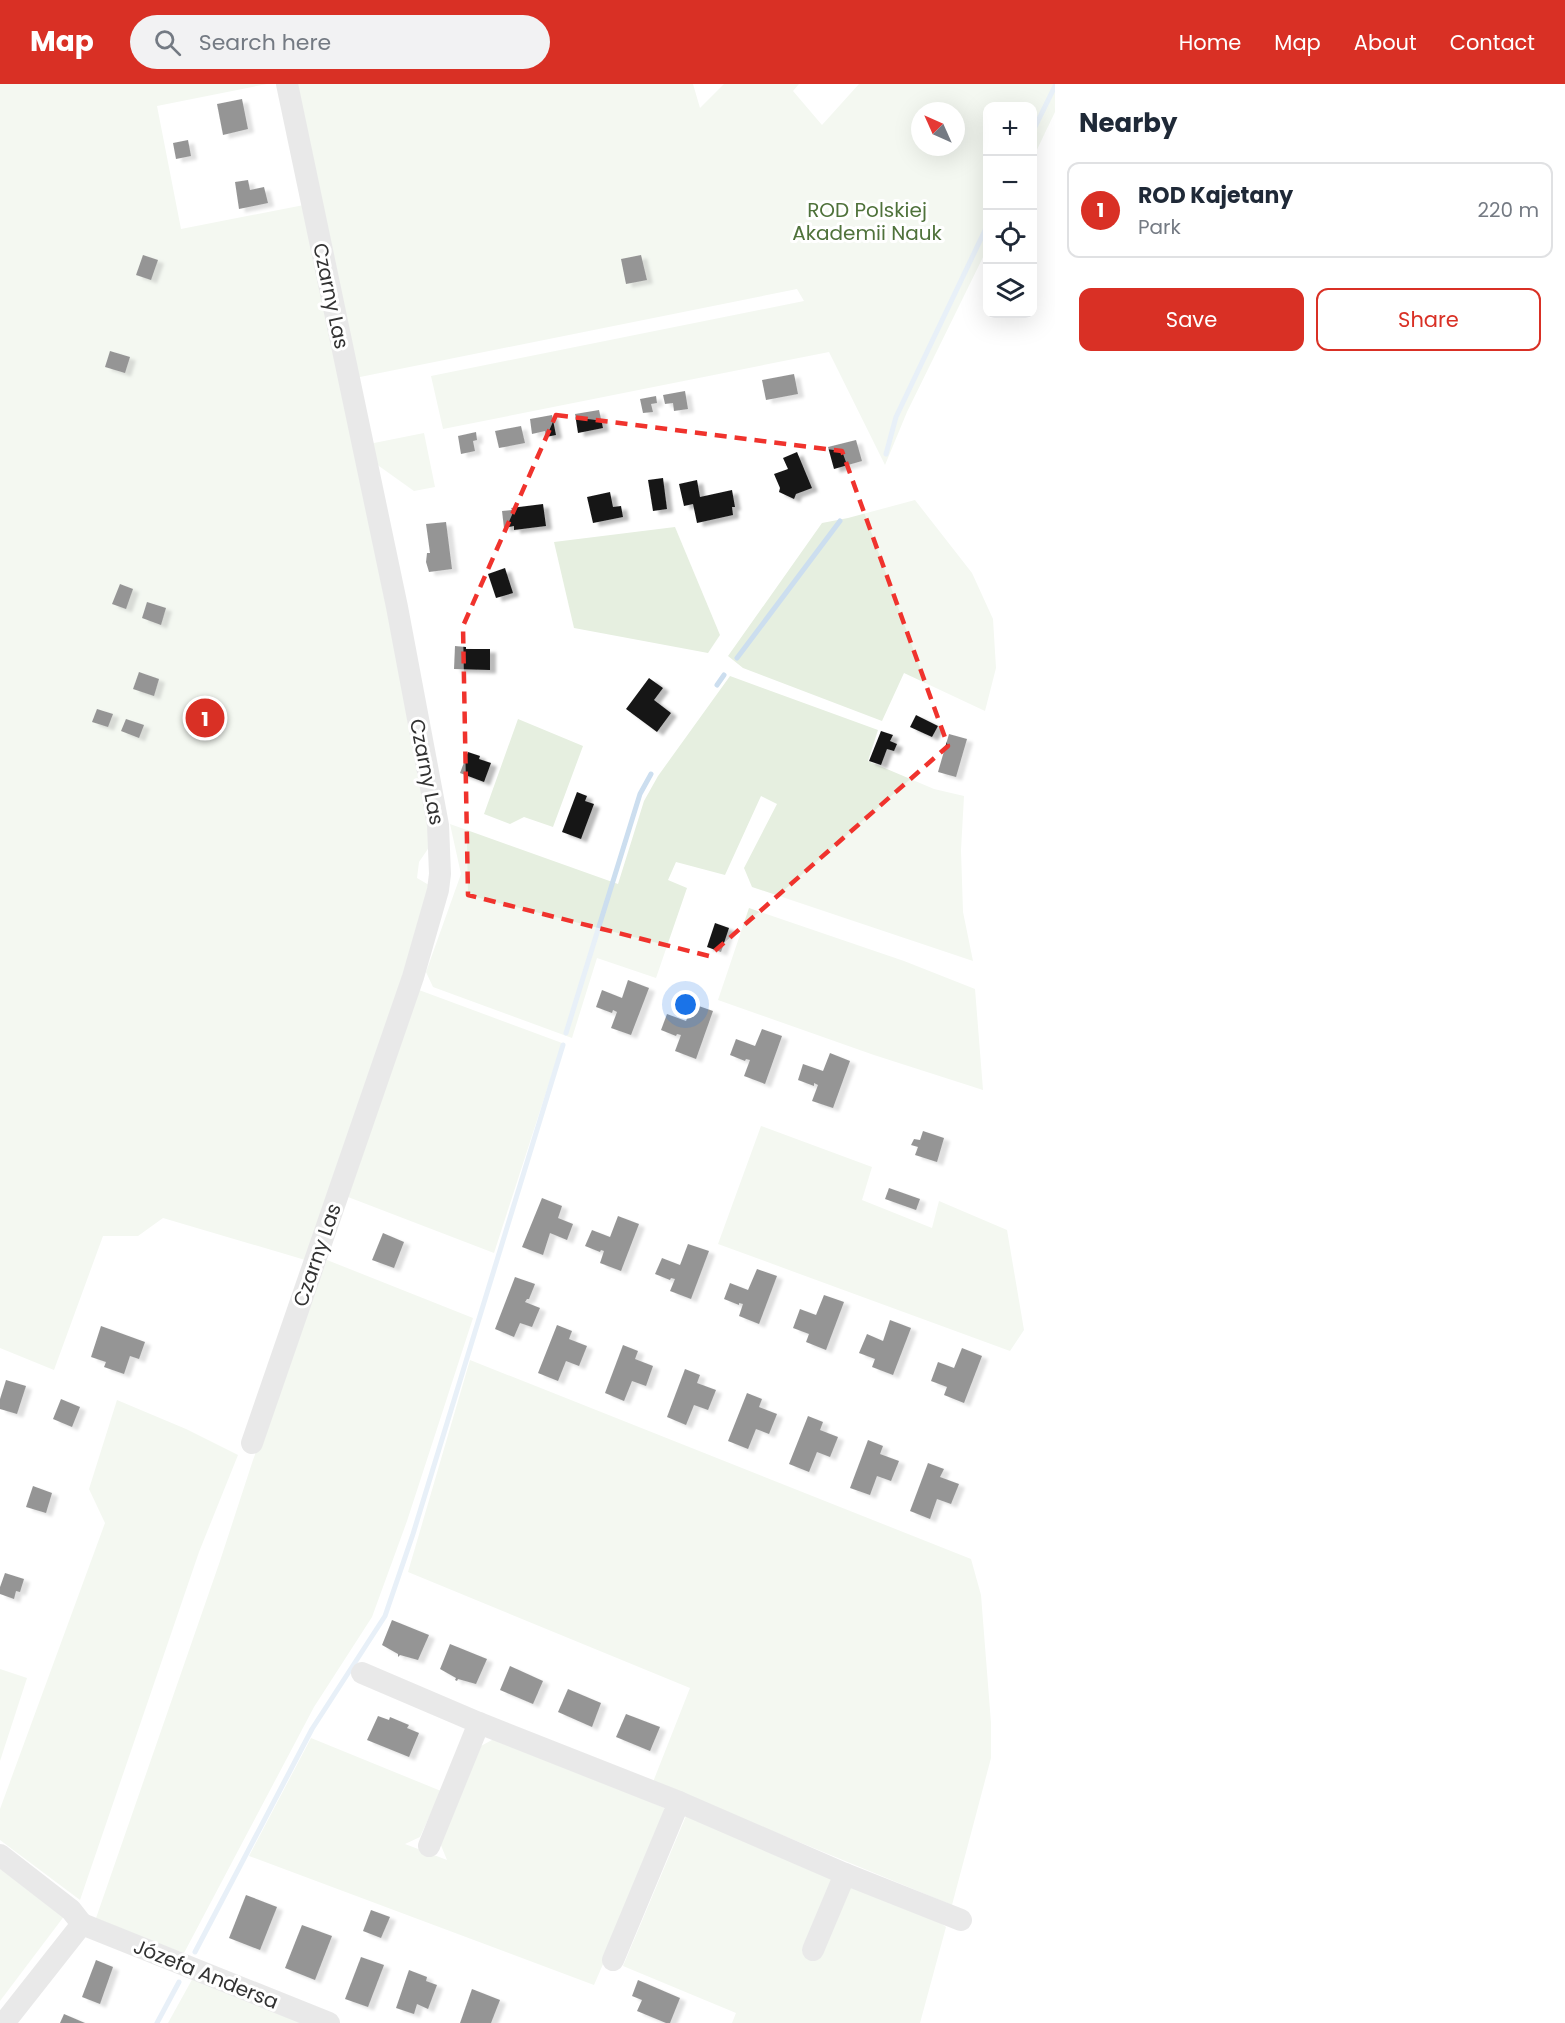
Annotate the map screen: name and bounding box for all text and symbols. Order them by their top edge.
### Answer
search box [130,15,550,69]
text: Map [30,22,94,61]
icon: search [151,26,184,59]
text: Search here [199,27,331,58]
text: Home [1179,28,1241,57]
text: Map [1274,28,1321,57]
text: About [1354,28,1417,57]
text: Contact [1450,28,1535,57]
north arrow [911,102,965,156]
map controls [983,102,1037,318]
button: + [983,102,1037,156]
text: Nearby [1079,105,1177,141]
button: − [983,156,1037,210]
text: ROD Kajetany [1138,180,1293,211]
park label: ROD Polskiej Akademii Nauk [792,196,943,247]
text: 1 [1097,196,1104,224]
text: 220 m [1478,196,1539,224]
button: locate [983,210,1037,264]
text: Park [1138,213,1181,241]
street label: Czarny Las [306,240,356,352]
button: layers [983,264,1037,318]
button: Save [1079,288,1304,351]
button: Share [1316,288,1541,351]
pin: 1 [186,696,224,740]
street label: Czarny Las [403,717,451,827]
your location [671,990,700,1019]
street label: Czarny Las [286,1200,348,1310]
street label: Józefa Andersa [129,1932,283,2016]

